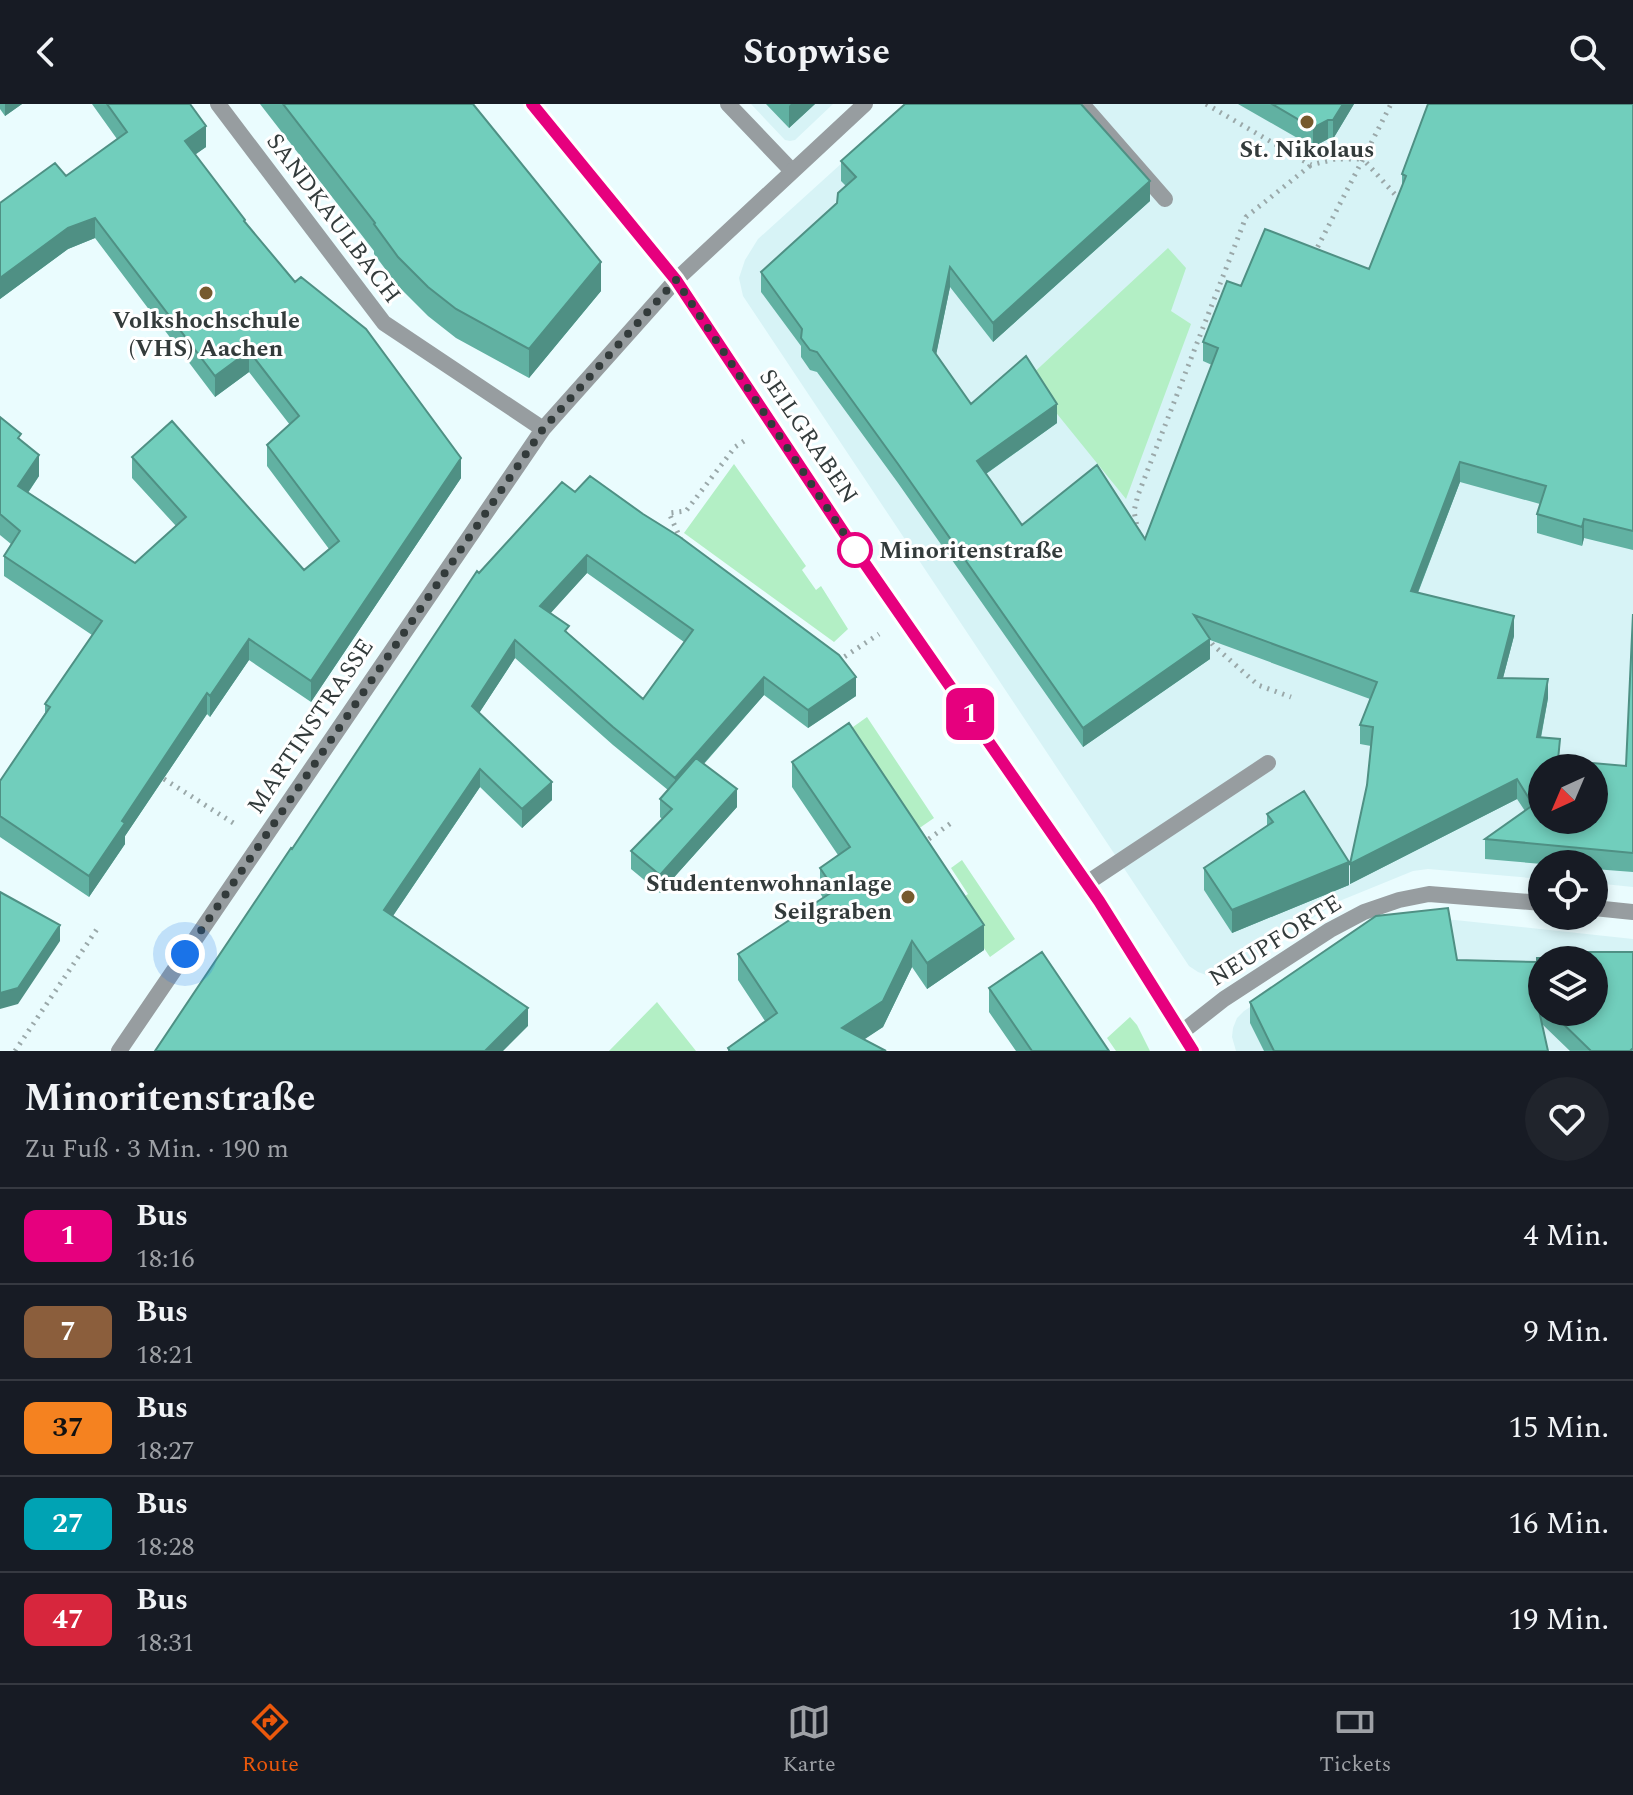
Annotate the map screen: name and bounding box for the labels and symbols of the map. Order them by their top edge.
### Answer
marker: St. Nikolaus [1298,113,1316,131]
street label: SANDKAULBACH [257,126,409,311]
place label: St. Nikolaus [1240,132,1374,168]
marker: Volkshochschule (VHS) Aachen [197,284,215,302]
place label: Volkshochschule (VHS) Aachen [112,303,300,367]
street label: SEILGRABEN [750,362,867,511]
marker: Minoritenstraße [838,533,872,567]
place label: Minoritenstraße [879,533,1063,569]
street label: MARTINSTRASSE [239,631,383,822]
line badge: 1 [944,688,996,740]
north arrow [1528,754,1608,834]
place label: Studentenwohnanlage Seilgraben [646,866,892,930]
street label: NEUPFORTE [1202,886,1349,996]
marker: Studentenwohnanlage Seilgraben [899,888,917,906]
your location [165,934,205,974]

